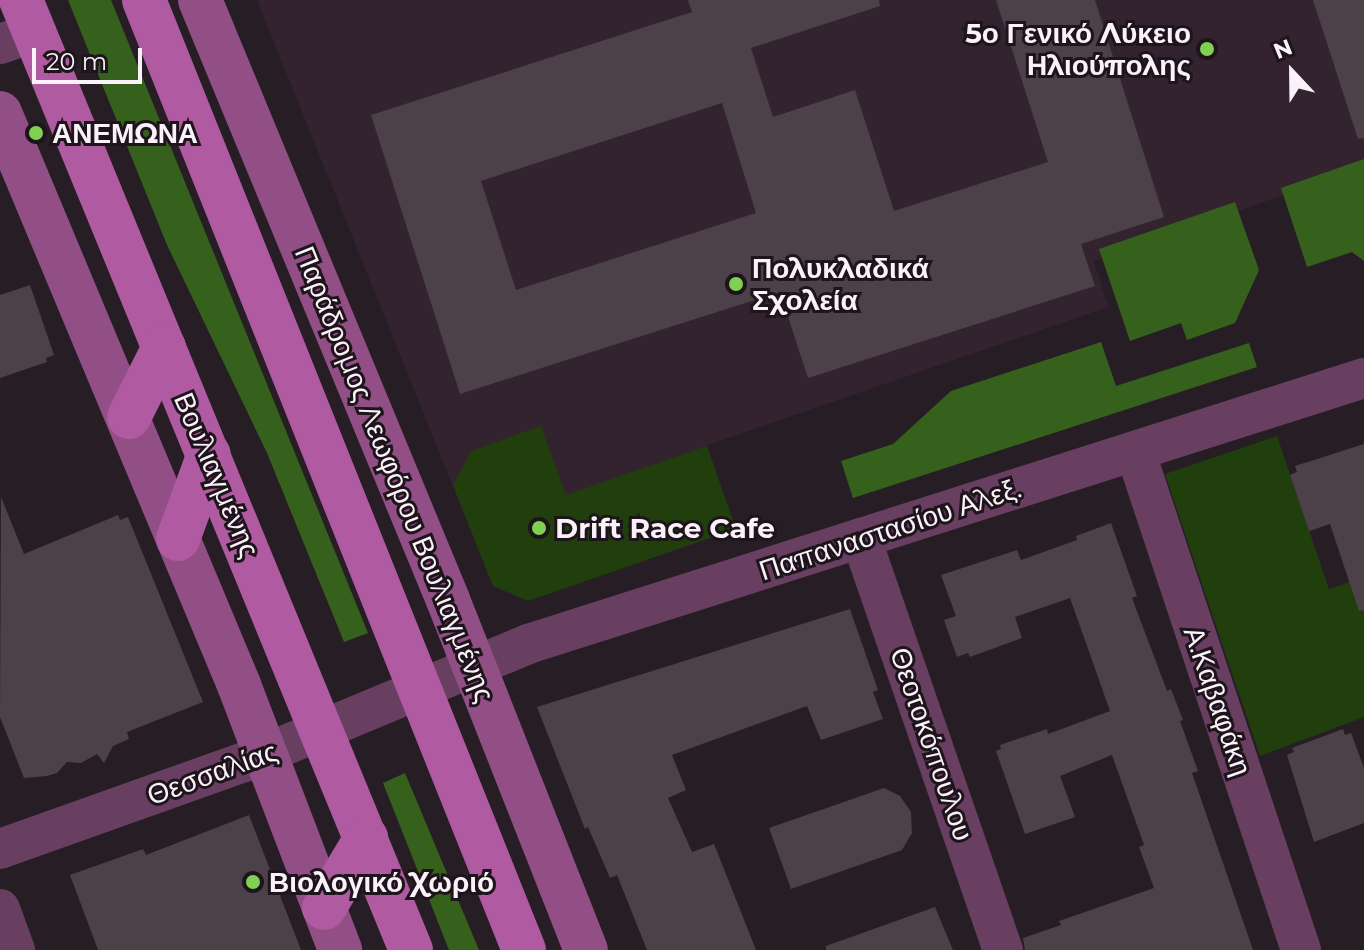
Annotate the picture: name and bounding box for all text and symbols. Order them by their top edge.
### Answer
place label: 5ο Γενικό Λύκειο Ηλιούπολης [965,16,1191,82]
scale bar [36,32,146,82]
north arrow [1252,32,1332,112]
text: N [1270,33,1296,65]
marker: 5ο Γενικό Λύκειο Ηλιούπολης [1198,40,1216,58]
text: 20 m [46,47,107,76]
place label: ΑΝΕΜΩΝΑ [52,116,198,150]
marker: ΑΝΕΜΩΝΑ [27,124,45,142]
street label: Παράδρομος Λεωφόρου Βουλιαγμένης [288,241,502,707]
place label: Πολυκλαδικά Σχολεία [752,251,929,317]
marker: Πολυκλαδικά Σχολεία [727,275,745,293]
street label: Βουλιαγμένης [167,388,267,562]
street label: Παπαναστασίου Αλεξ. [755,471,1025,587]
place label: Drift Race Cafe [555,511,775,545]
marker: Drift Race Cafe [530,519,548,537]
street label: Α.Καβαφάκη [1177,622,1259,780]
street label: Θεοτοκόπουλου [883,643,981,845]
street label: Θεσσαλίας [142,734,282,812]
place label: Βιολογικό Χωριό [269,865,494,899]
marker: Βιολογικό Χωριό [244,873,262,891]

